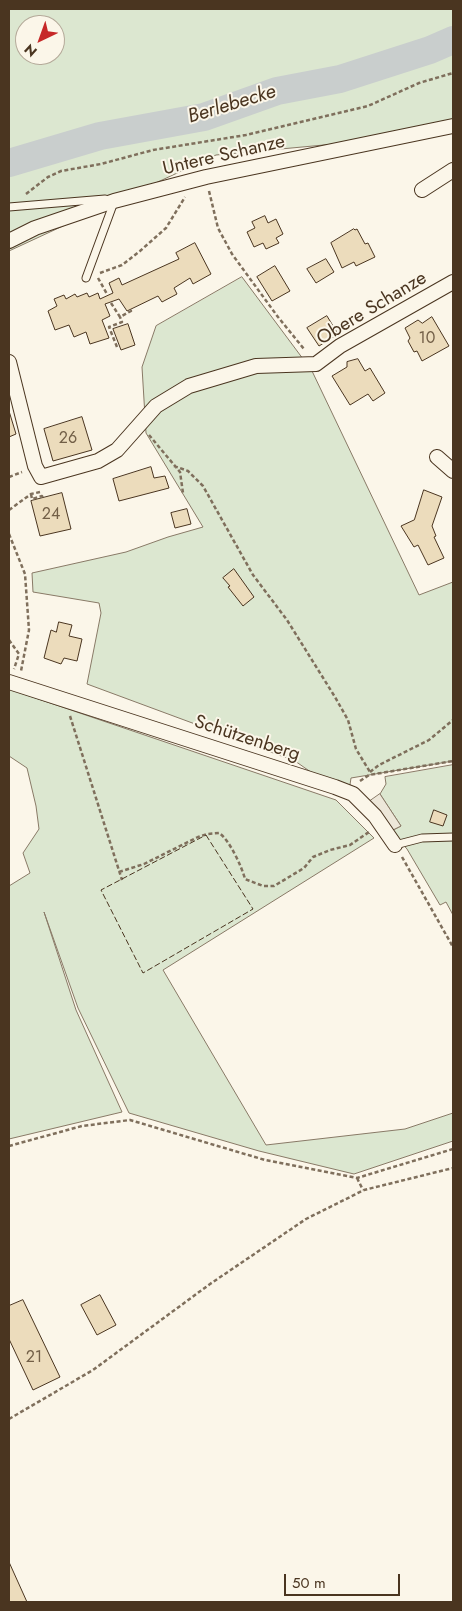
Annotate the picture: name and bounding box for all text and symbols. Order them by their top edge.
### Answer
north arrow [15,15,65,65]
text: N [20,39,41,62]
water label: Berlebecke [185,80,279,130]
street label: Untere Schanze [161,131,287,181]
street label: Obere Schanze [313,267,431,351]
house number: 10 [419,329,435,349]
house number: 26 [59,429,77,449]
house number: 24 [42,505,60,525]
street label: Schützenberg [191,711,303,767]
house number: 21 [26,1348,42,1368]
scale bar [287,1564,403,1596]
text: 50 m [292,1572,326,1594]

